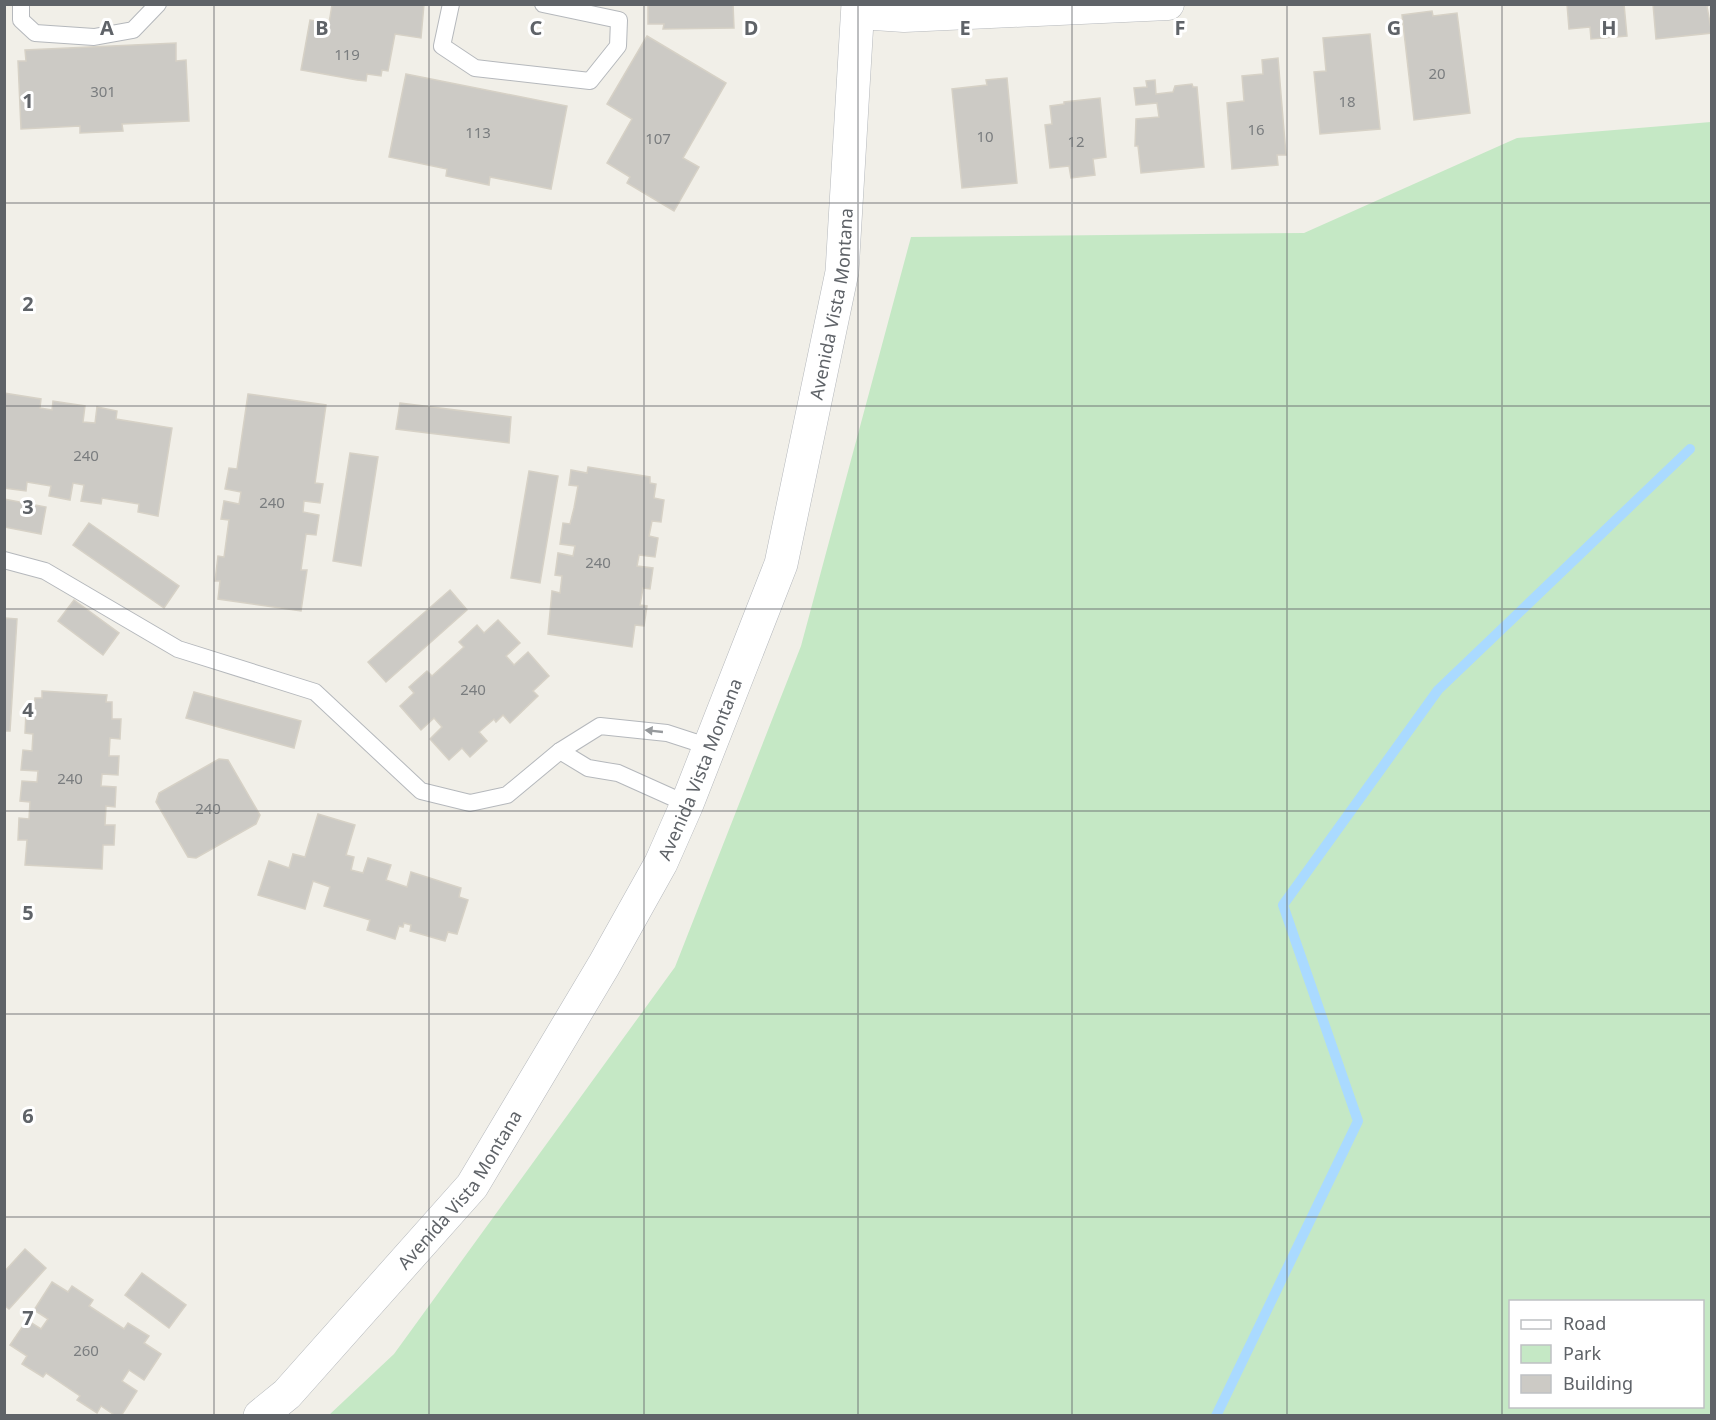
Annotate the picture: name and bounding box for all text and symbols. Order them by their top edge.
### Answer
text: A [100,14,114,41]
text: B [315,14,329,41]
text: C [530,14,543,41]
text: D [744,14,758,41]
text: E [959,14,971,41]
text: F [1175,14,1185,41]
text: G [1387,14,1401,41]
text: H [1601,14,1617,41]
house number: 119 [334,44,360,64]
house number: 20 [1428,63,1446,83]
house number: 301 [90,81,116,101]
text: 1 [22,87,34,114]
house number: 18 [1338,91,1356,111]
house number: 16 [1247,119,1265,139]
house number: 113 [465,122,491,142]
house number: 10 [976,126,994,146]
house number: 107 [645,128,671,148]
house number: 12 [1067,131,1085,151]
street label: Avenida Vista Montana [804,207,858,402]
text: 2 [22,290,34,317]
house number: 240 [73,445,99,465]
house number: 240 [259,492,285,512]
text: 3 [22,493,34,520]
house number: 240 [585,552,611,572]
street label: Avenida Vista Montana [652,675,747,864]
house number: 240 [460,679,486,699]
text: 4 [22,696,34,723]
one-way arrow [644,727,663,736]
house number: 240 [57,768,83,788]
house number: 240 [195,798,221,818]
text: 5 [22,899,34,926]
text: 6 [22,1102,34,1129]
street label: Avenida Vista Montana [392,1105,527,1274]
legend [1509,1300,1704,1408]
text: 7 [22,1304,34,1331]
text: Road [1563,1311,1606,1335]
house number: 260 [73,1340,99,1360]
text: Park [1563,1341,1601,1365]
text: Building [1563,1371,1633,1395]

